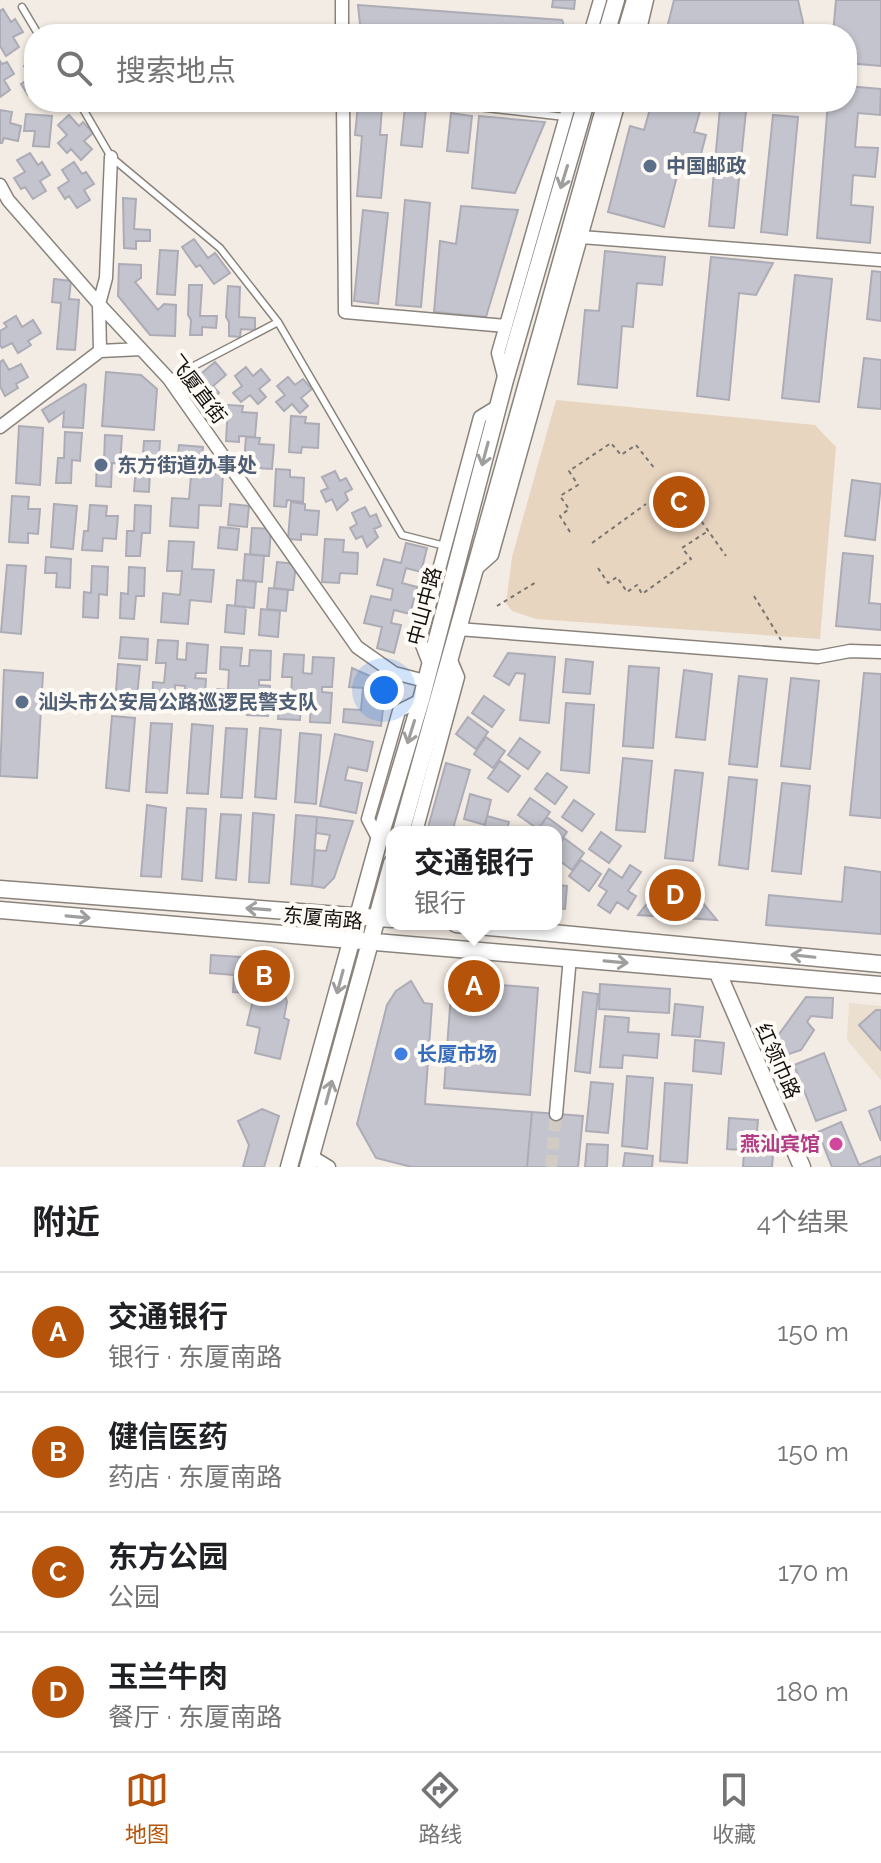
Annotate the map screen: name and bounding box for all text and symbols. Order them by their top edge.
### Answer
search box [24,24,857,112]
icon: search [52,46,96,90]
text: 搜索地点 [116,53,236,88]
place label: 中国邮政 [666,154,746,178]
marker: 中国邮政 [641,157,659,175]
one-way arrow [556,163,571,189]
street label: 飞厦直街 [164,350,232,428]
one-way arrow [477,440,492,466]
place label: 东方街道办事处 [117,453,257,477]
marker: 东方街道办事处 [92,456,110,474]
pin: C [653,472,705,532]
street label: 中山中路 [402,564,446,648]
your location [364,670,404,710]
place label: 汕头市公安局公路巡逻民警支队 [38,690,318,714]
marker: 汕头市公安局公路巡逻民警支队 [13,693,31,711]
one-way arrow [403,719,417,744]
popup [386,826,562,930]
text: 交通银行 [414,845,534,880]
pin: D [649,865,701,925]
text: 银行 [414,888,466,918]
one-way arrow [245,901,272,916]
street label: 东厦南路 [282,903,364,933]
one-way arrow [64,910,91,925]
pin: B [238,946,290,1006]
one-way arrow [790,948,817,963]
one-way arrow [602,954,629,969]
pin: A [448,956,500,1016]
one-way arrow [332,969,347,995]
street label: 红领巾路 [751,1020,805,1102]
place label: 长厦市场 [417,1042,497,1066]
marker: 长厦市场 [392,1045,410,1063]
one-way arrow [322,1079,337,1105]
place label: 燕汕宾馆 [740,1132,820,1156]
marker: 燕汕宾馆 [827,1135,845,1153]
text: 附近 [32,1202,100,1242]
text: 4个结果 [757,1207,849,1237]
text: 交通银行 [108,1299,228,1334]
text: A [49,1317,67,1347]
text: 150 m [777,1317,849,1347]
text: 银行 · 东厦南路 [108,1342,282,1372]
text: 健信医药 [108,1419,228,1454]
text: B [49,1437,67,1467]
text: 150 m [777,1437,849,1467]
text: 药店 · 东厦南路 [108,1462,282,1492]
text: 东方公园 [108,1539,228,1574]
text: C [49,1557,67,1587]
text: 170 m [778,1557,849,1587]
text: 公园 [108,1582,160,1612]
text: 玉兰牛肉 [108,1659,228,1694]
text: D [49,1677,67,1707]
text: 180 m [776,1677,849,1707]
text: 餐厅 · 东厦南路 [108,1702,282,1732]
tab: 地图 [125,1768,169,1848]
tab: 路线 [418,1768,462,1848]
tab: 收藏 [712,1768,756,1848]

